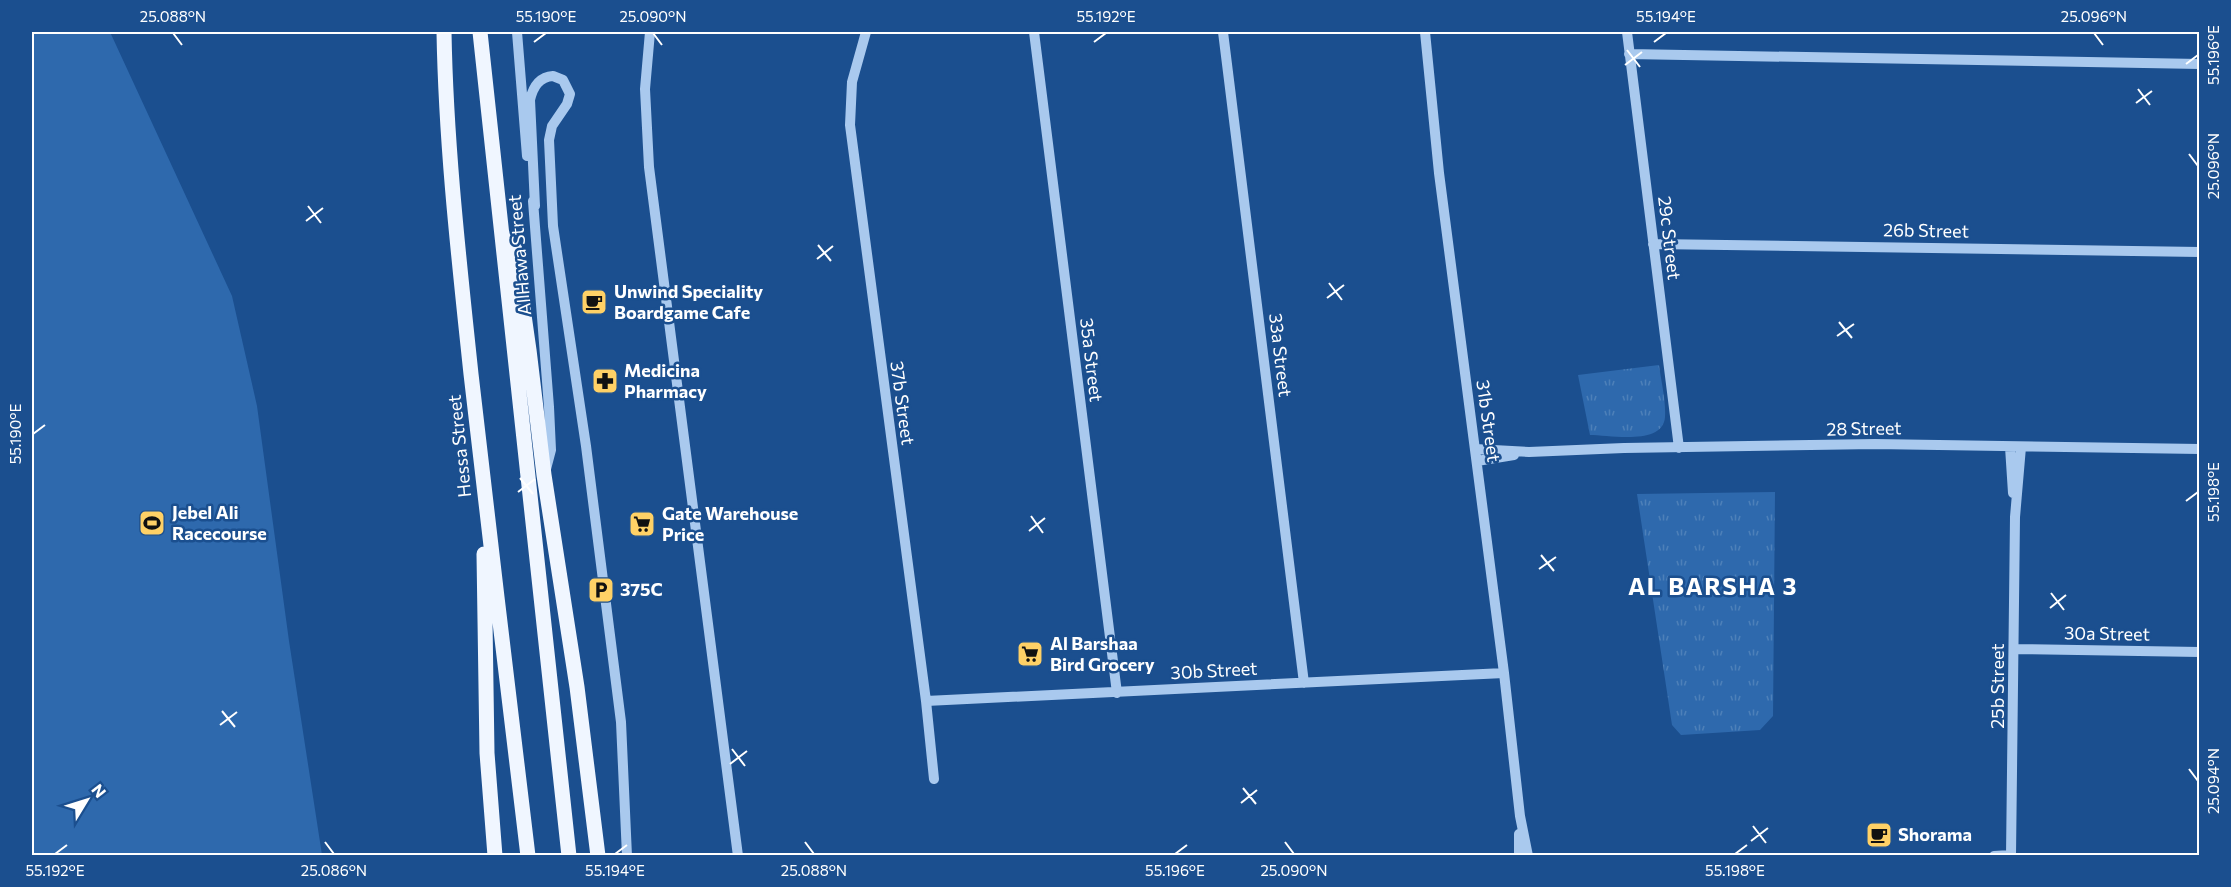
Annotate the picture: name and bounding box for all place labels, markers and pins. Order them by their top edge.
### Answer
place label: Unwind Speciality Boardgame Cafe [614,280,763,323]
cafe icon: Unwind Speciality Boardgame Cafe [579,287,609,317]
place label: Medicina Pharmacy [624,359,707,402]
pharmacy icon: Medicina Pharmacy [590,366,620,396]
place label: Jebel Ali Racecourse [172,501,267,544]
place label: Gate Warehouse Price [662,502,798,545]
sports icon: Jebel Ali Racecourse [137,508,167,538]
supermarket icon: Gate Warehouse Price [627,509,657,539]
parking icon: 375C [586,575,616,605]
place label: 375C [620,578,663,600]
place label: Al Barshaa Bird Grocery [1050,632,1155,675]
supermarket icon: Al Barshaa Bird Grocery [1015,639,1045,669]
cafe icon: Shorama [1864,820,1894,850]
place label: Shorama [1898,823,1972,845]

